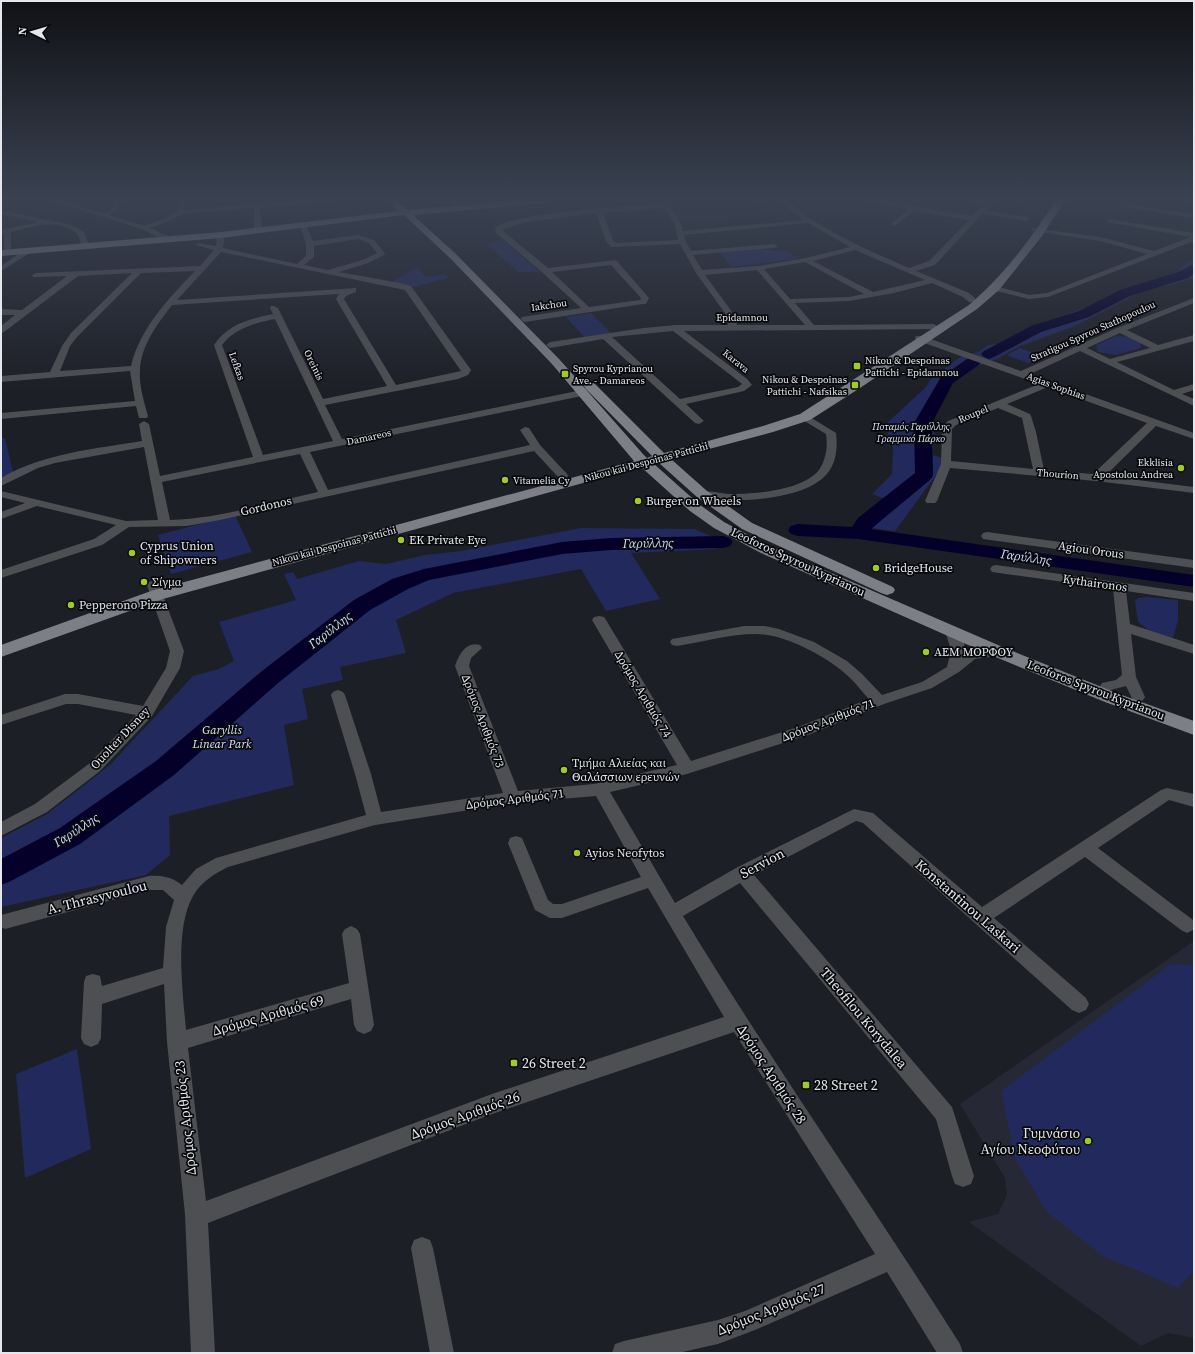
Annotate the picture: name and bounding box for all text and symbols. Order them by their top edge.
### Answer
north arrow [12,12,52,52]
text: N [15,27,30,36]
street label: Iakchou [530,296,568,314]
street label: Stratigou Spyrou Stathopoulou [1029,298,1158,364]
street label: Epidamnou [716,311,768,324]
street label: Karava [720,346,753,376]
street label: Oreinis [301,347,327,383]
street label: Lefkas [226,350,248,382]
place label: Nikou & Despoinas Pattichi - Epidamnou [865,354,959,379]
marker: Nikou & Despoinas Pattichi - Epidamnou [852,361,862,371]
place label: Spyrou Kyprianou Ave. - Damareos [573,362,653,387]
marker: Spyrou Kyprianou Ave. - Damareos [560,369,570,379]
street label: Agias Sophias [1025,369,1087,403]
place label: Nikou & Despoinas Pattichi - Nafsikas [762,373,847,398]
marker: Nikou & Despoinas Pattichi - Nafsikas [850,380,860,390]
street label: Roupel [956,402,990,426]
park label: Ποταμός Γαρύλλης Γραμμικό Πάρκο [871,420,951,445]
street label: Damareos [346,426,392,448]
street label: Nikou kai Despoinas Pattichi [583,439,709,485]
place label: Ekklisia Apostolou Andrea [1093,456,1174,481]
marker: Ekklisia Apostolou Andrea [1176,463,1186,473]
street label: Thourion [1036,466,1080,482]
place label: Vitamelia Cy [513,474,570,487]
marker: Vitamelia Cy [500,475,510,485]
street label: Gordonos [239,492,293,520]
place label: Burger on Wheels [646,493,741,509]
marker: Burger on Wheels [633,496,643,506]
street label: Nikou kai Despoinas Pattichi [271,523,397,569]
street label: Leoforos Spyrou Kyprianou [728,524,868,600]
place label: EK Private Eye [409,532,486,548]
water label: Γαρύλλης [622,534,674,552]
marker: EK Private Eye [396,535,406,545]
street label: Agiou Orous [1057,537,1125,563]
place label: Cyprus Union of Shipowners [140,538,217,568]
water label: Γαρύλλης [999,545,1053,569]
marker: Cyprus Union of Shipowners [127,548,137,558]
place label: BridgeHouse [884,560,953,576]
marker: BridgeHouse [871,563,881,573]
street label: Kythaironos [1062,571,1128,595]
place label: Σίγμα [152,574,182,590]
marker: Σίγμα [139,577,149,587]
place label: Pepperono Pizza [79,597,169,613]
marker: Pepperono Pizza [66,600,76,610]
water label: Γαρύλλης [304,607,356,653]
place label: ΑΕΜ ΜΟΡΦΟΥ [934,644,1014,660]
marker: ΑΕΜ ΜΟΡΦΟΥ [921,647,931,657]
street label: Δρόμος Αριθμός 74 [611,648,675,740]
street label: Leoforos Spyrou Kyprianou [1025,656,1167,724]
street label: Δρόμος Αριθμός 73 [458,672,508,770]
street label: Δρόμος Αριθμός 71 [779,695,877,745]
street label: Ouolter Disney [87,703,154,773]
park label: Garyllis Linear Park [192,722,252,752]
place label: Τμήμα Αλιείας και Θαλάσσιων ερευνών [572,755,680,785]
marker: Τμήμα Αλιείας και Θαλάσσιων ερευνών [559,765,569,775]
street label: Δρόμος Αριθμός 71 [465,785,565,813]
water label: Γαρύλλης [49,809,103,851]
street label: Servion [736,843,788,883]
place label: Ayios Neofytos [585,845,664,861]
marker: Ayios Neofytos [572,848,582,858]
street label: Konstantinou Laskari [911,855,1025,957]
street label: A. Thrasyvoulou [45,875,149,919]
street label: Theofilou Korydalea [816,963,913,1073]
street label: Δρόμος Αριθμός 69 [210,990,326,1040]
street label: Δρόμος Αριθμός 28 [732,1020,812,1128]
place label: 26 Street 2 [522,1053,586,1073]
marker: 26 Street 2 [509,1058,519,1068]
street label: Δρόμος Αριθμός 23 [169,1060,201,1176]
place label: 28 Street 2 [814,1075,878,1095]
marker: 28 Street 2 [801,1080,811,1090]
street label: Δρόμος Αριθμός 26 [408,1086,522,1144]
place label: Γυμνάσιο Αγίου Νεοφύτου [980,1123,1080,1159]
marker: Γυμνάσιο Αγίου Νεοφύτου [1083,1136,1093,1146]
street label: Δρόμος Αριθμός 27 [714,1278,828,1340]

